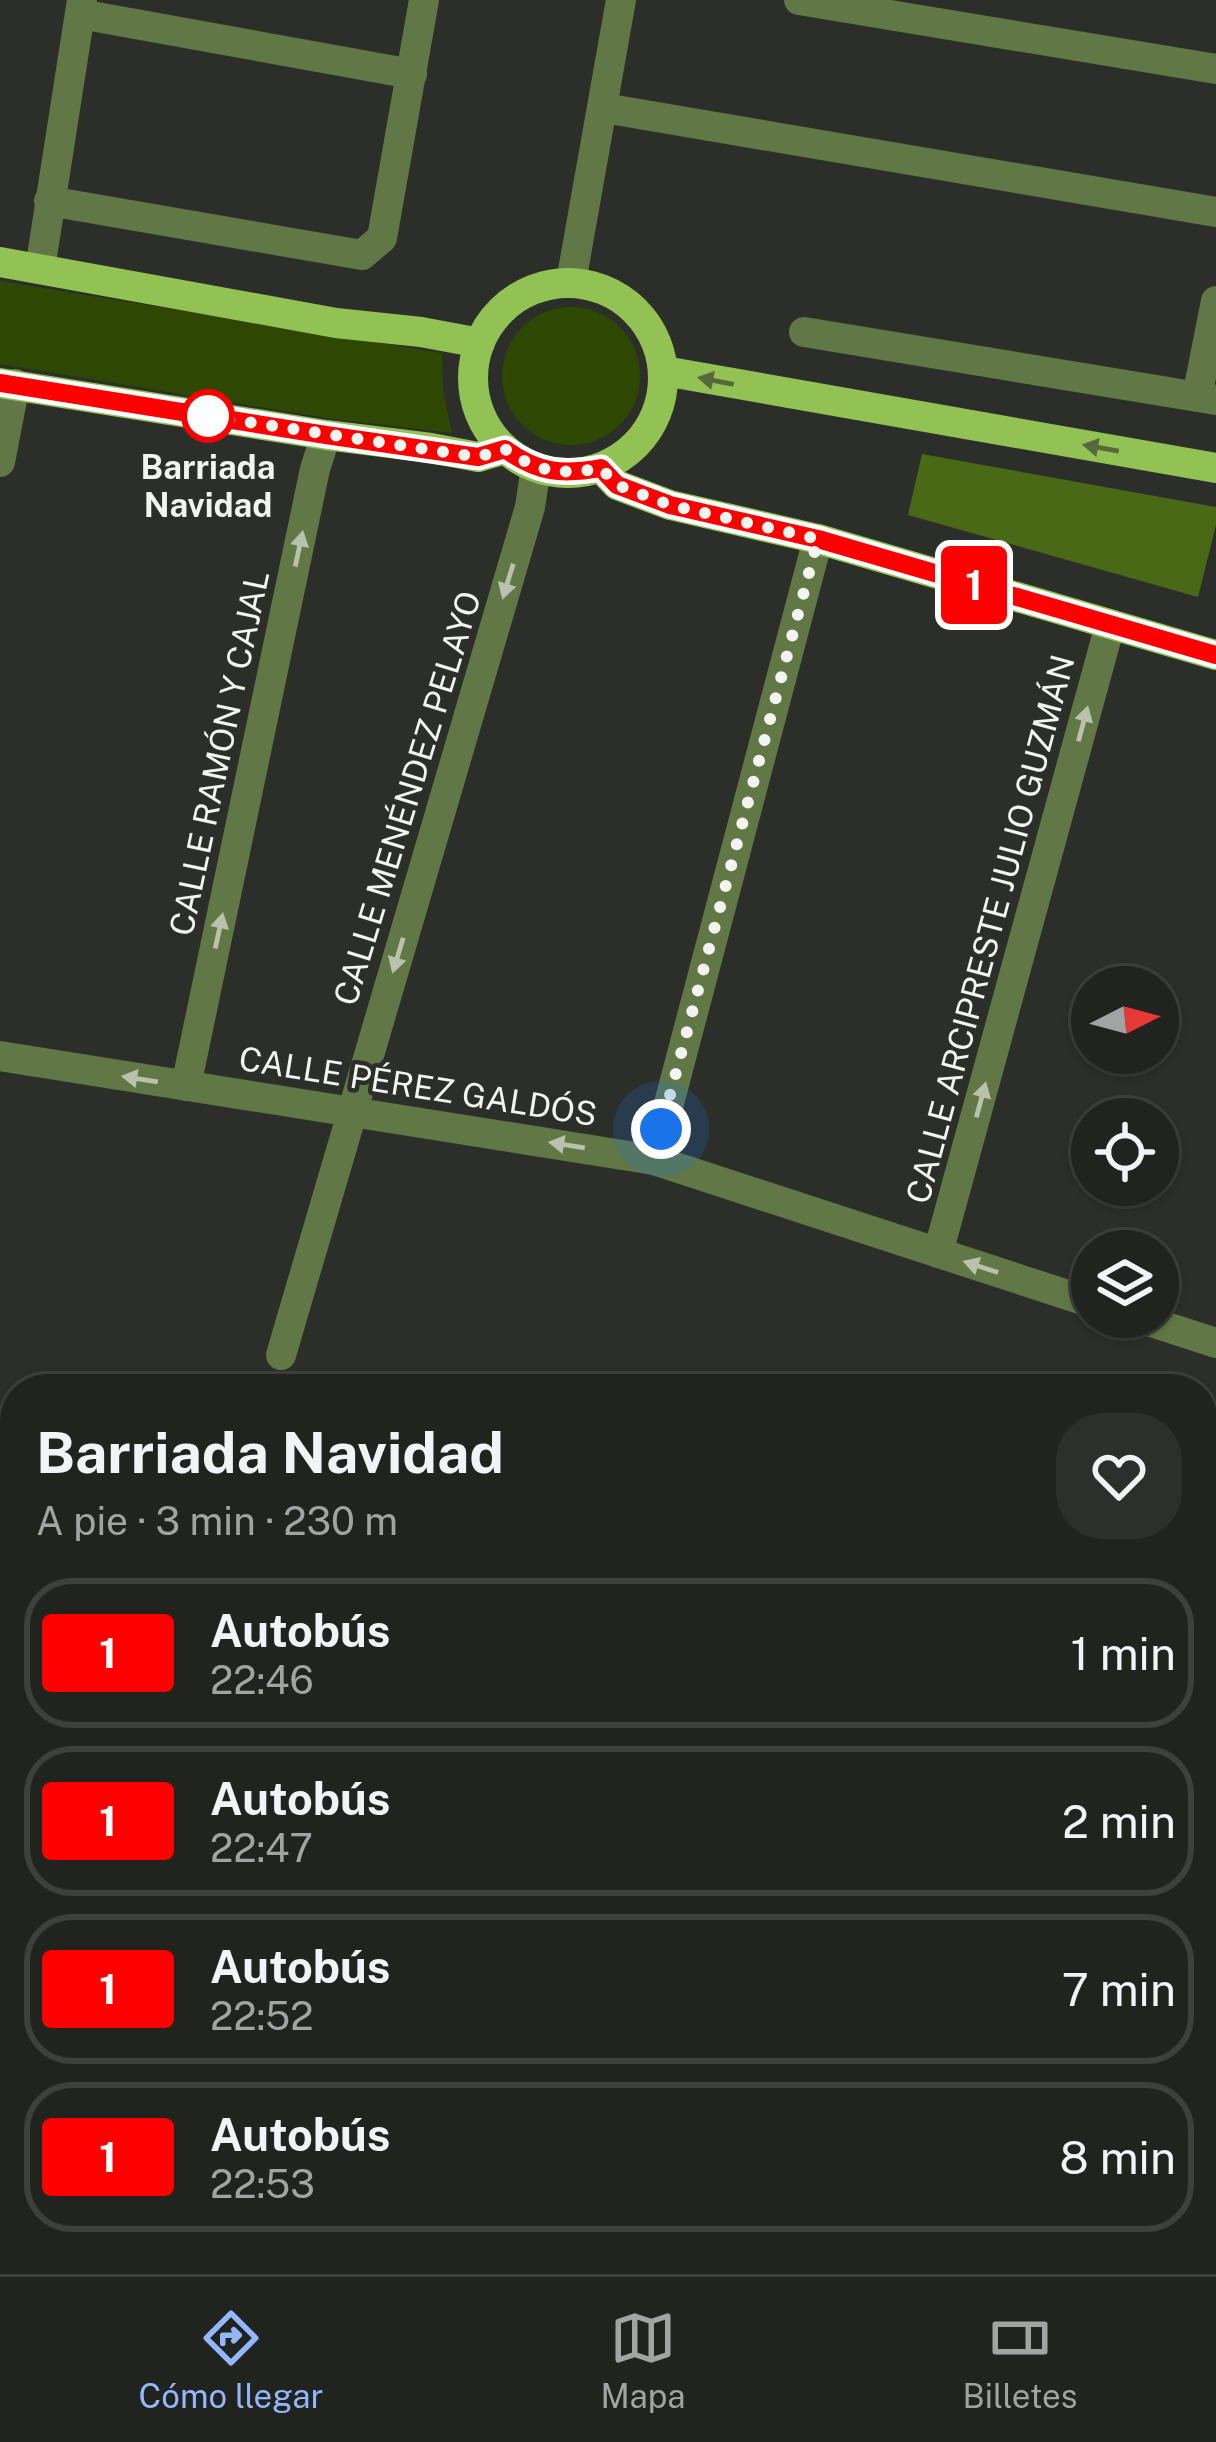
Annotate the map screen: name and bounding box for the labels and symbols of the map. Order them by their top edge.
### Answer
one-way arrow [697,371,735,390]
marker: Barriada Navidad [183,391,233,441]
one-way arrow [1081,439,1119,457]
place label: Barriada Navidad [141,448,275,524]
one-way arrow [290,529,309,567]
line badge: 1 [935,546,1013,624]
one-way arrow [498,563,516,600]
street label: CALLE RAMÓN Y CAJAL [161,567,276,939]
street label: CALLE MENÉNDEZ PELAYO [325,586,488,1009]
street label: CALLE ARCIPRESTE JULIO GUZMÁN [897,650,1082,1207]
one-way arrow [1075,705,1094,742]
one-way arrow [210,911,229,949]
one-way arrow [388,937,406,974]
north arrow [1071,966,1179,1074]
street label: CALLE PÉREZ GALDÓS [236,1038,600,1133]
one-way arrow [121,1069,158,1088]
one-way arrow [972,1081,991,1118]
your location [631,1099,691,1159]
one-way arrow [548,1136,585,1155]
one-way arrow [962,1256,999,1275]

